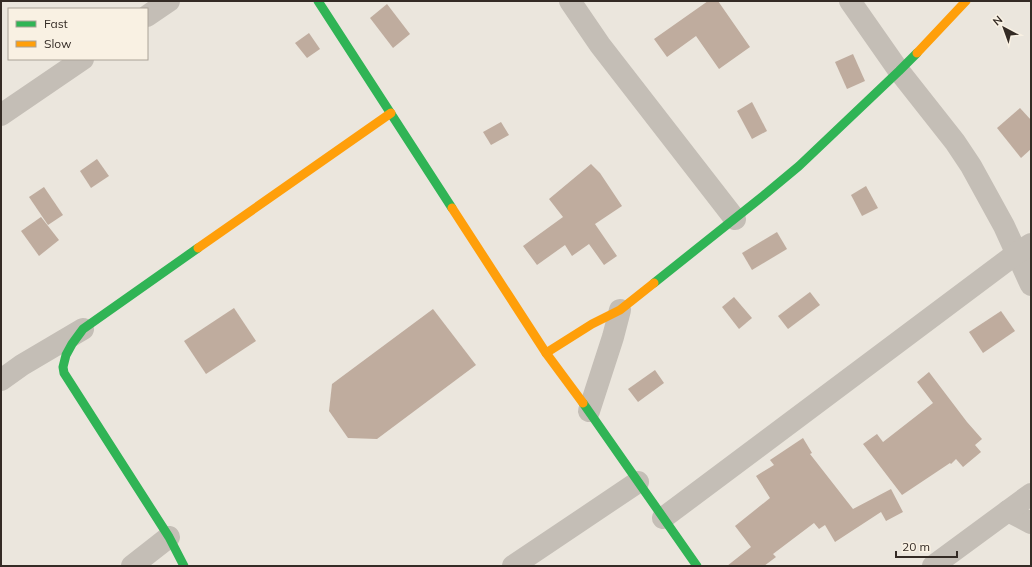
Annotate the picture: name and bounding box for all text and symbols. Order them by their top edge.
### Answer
legend [8,8,148,60]
north arrow [984,8,1024,48]
text: N [990,12,1005,28]
text: Fast [44,16,68,31]
text: Slow [44,36,72,51]
scale bar [896,533,957,559]
text: 20 m [902,539,930,554]

